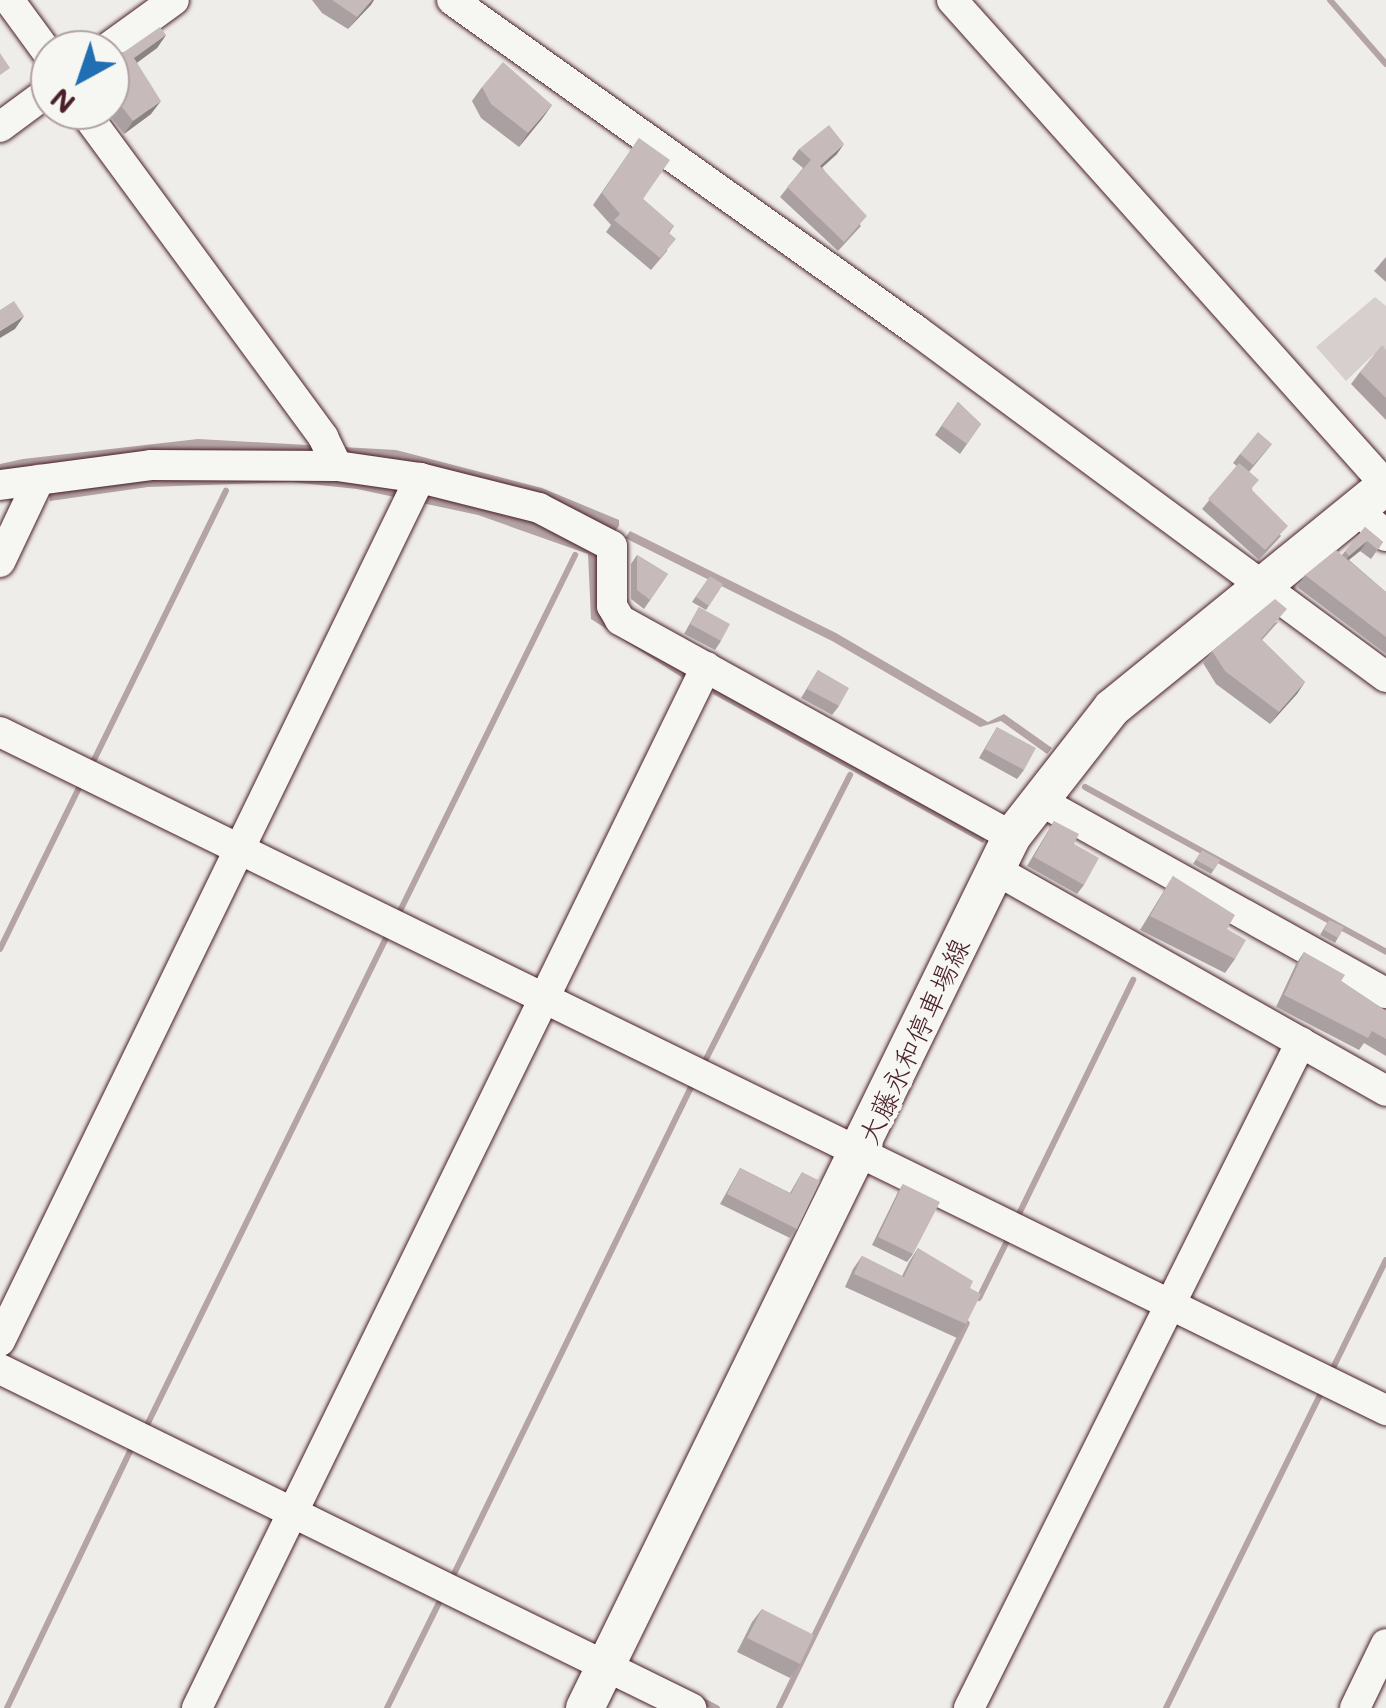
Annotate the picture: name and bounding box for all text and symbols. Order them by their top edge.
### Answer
north arrow [30,30,130,130]
text: N [42,81,82,122]
street label: 大藤永和停車場線 [850,932,976,1150]

